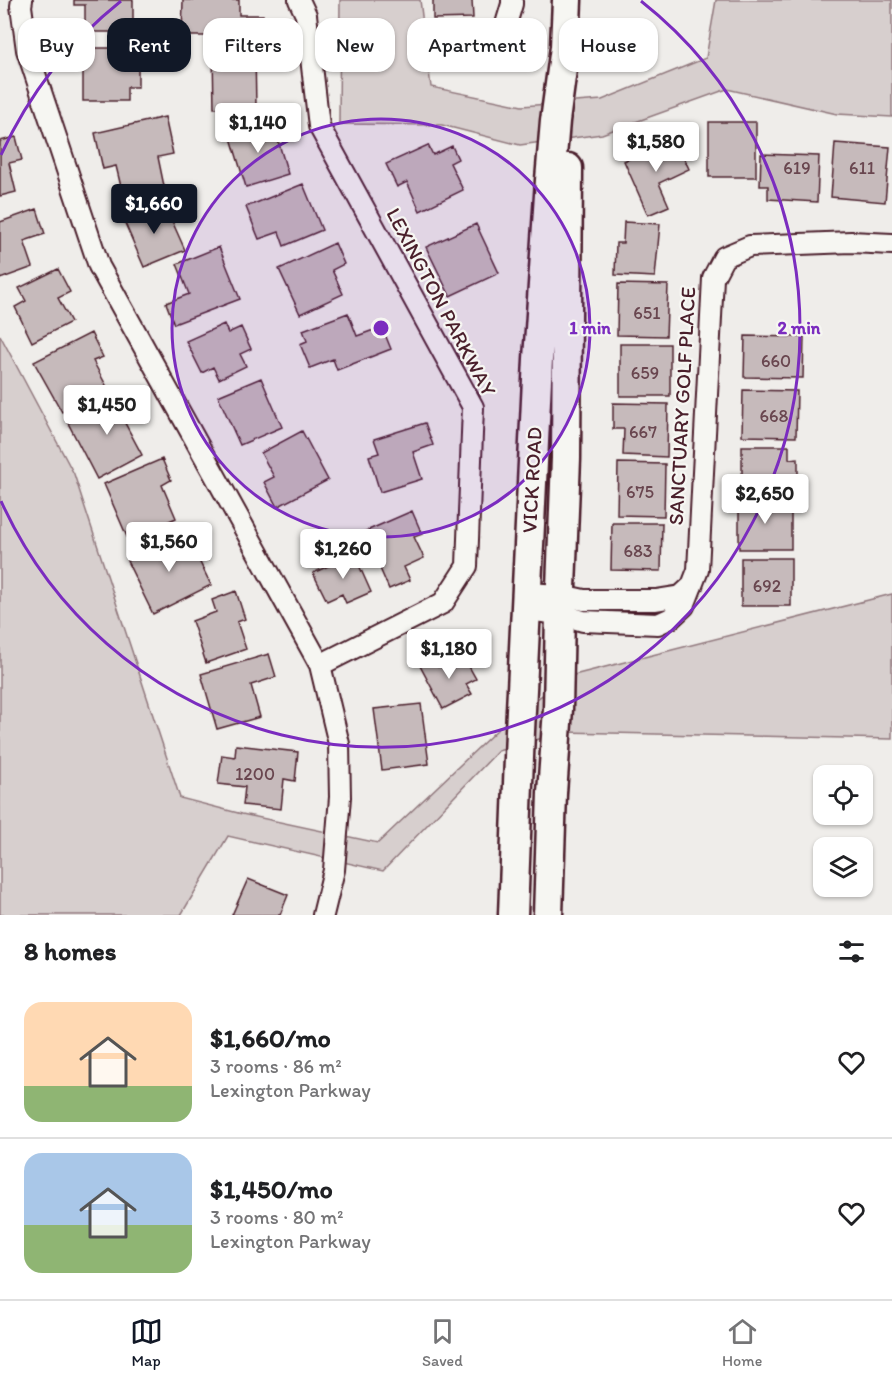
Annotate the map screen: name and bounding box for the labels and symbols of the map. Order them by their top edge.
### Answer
pin: $1,140 [209,103,307,154]
pin: $1,580 [607,122,705,173]
house number: 619 [783,157,811,179]
house number: 611 [849,157,875,179]
pin: $1,660 [105,184,203,235]
street label: LEXINGTON PARKWAY [381,203,502,400]
street label: SANCTUARY GOLF PLACE [663,286,700,526]
house number: 651 [633,302,661,324]
text: 1 min [569,317,611,339]
text: 2 min [778,317,821,339]
centre of rings [371,318,391,338]
house number: 660 [761,350,791,372]
house number: 659 [631,362,659,384]
pin: $1,450 [58,385,156,436]
house number: 668 [760,405,789,427]
house number: 667 [629,421,657,443]
street label: VICK ROAD [516,426,547,534]
pin: $2,650 [716,474,814,525]
house number: 675 [626,481,654,503]
pin: $1,560 [120,522,218,573]
pin: $1,260 [294,529,392,580]
house number: 683 [623,540,653,562]
house number: 692 [753,575,782,597]
pin: $1,180 [400,629,498,680]
house number: 1200 [235,763,275,785]

